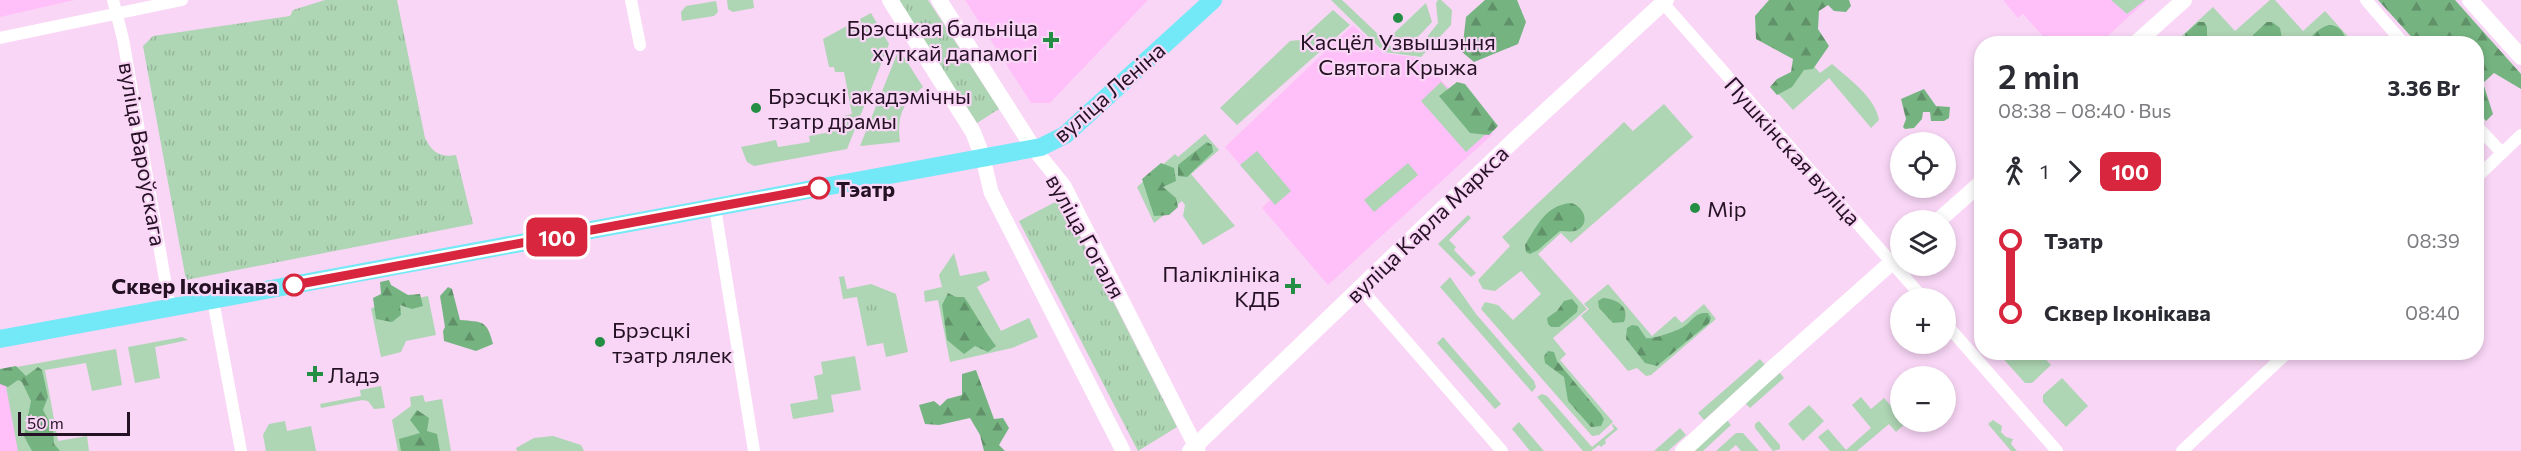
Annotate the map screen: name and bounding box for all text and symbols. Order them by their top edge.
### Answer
marker: Касцёл Узвышэння Святога Крыжа [1391,11,1405,25]
place label: Брэсцкая бальніца хуткай дапамогі [847,14,1038,66]
place label: Касцёл Узвышэння Святога Крыжа [1300,28,1496,80]
marker: Брэсцкая бальніца хуткай дапамогі [1042,31,1060,49]
street label: вуліца Леніна [1048,36,1170,148]
text: 2 min [1998,55,2080,96]
street label: вуліца Вароўскага [114,60,172,248]
street label: Пушкінская вуліца [1719,71,1867,231]
text: 3.36 Br [2387,74,2460,101]
place label: Брэсцкі акадэмічны тэатр драмы [768,82,971,134]
text: 08:38 – 08:40 · Bus [1998,98,2171,122]
marker: Брэсцкі акадэмічны тэатр драмы [749,101,763,115]
map controls [1890,132,1956,432]
button: locate [1890,132,1956,198]
street label: вуліца Карла Маркса [1340,140,1514,308]
icon: walk [1998,155,2031,188]
icon: forward [2058,155,2091,188]
text: 1 [2040,159,2049,183]
text: 100 [2112,159,2149,184]
street label: вуліца Гогаля [1041,169,1131,303]
place label: Тэатр [836,175,895,202]
marker: Тэатр [808,177,830,199]
place label: Мір [1707,195,1747,222]
marker: Мір [1688,201,1702,215]
button: layers [1890,210,1956,276]
line badge: 100 [522,218,592,256]
text: 100 [538,225,576,250]
text: Тэатр [2044,227,2103,254]
text: 08:39 [2407,228,2460,252]
place label: Паліклініка КДБ [1162,260,1280,312]
place label: Сквер Іконікава [111,272,278,299]
marker: Сквер Іконікава [283,274,305,296]
marker: Паліклініка КДБ [1284,277,1302,295]
button: + [1890,288,1956,354]
text: Сквер Іконікава [2044,299,2211,326]
text: 08:40 [2405,300,2460,324]
place label: Брэсцкі тэатр лялек [612,316,733,368]
marker: Брэсцкі тэатр лялек [593,335,607,349]
place label: Ладэ [328,361,380,388]
marker: Ладэ [306,365,324,383]
button: − [1890,366,1956,432]
scale bar [18,409,130,436]
text: 50 m [27,413,64,432]

